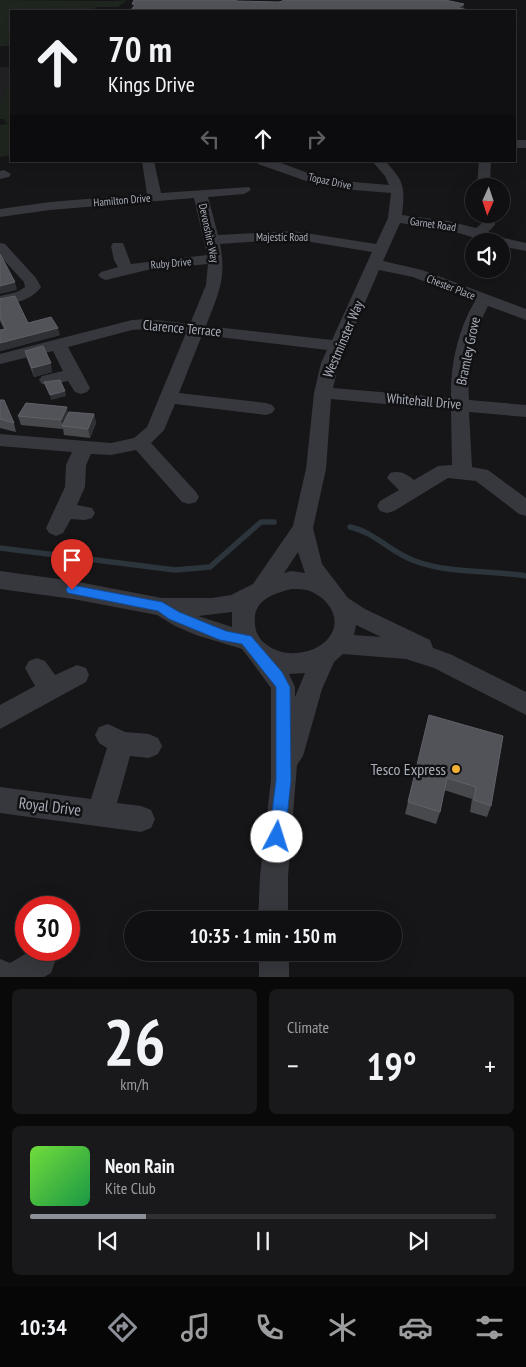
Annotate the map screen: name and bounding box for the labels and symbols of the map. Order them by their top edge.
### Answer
street label: Topaz Drive [307,170,353,192]
north arrow [465,178,510,222]
street label: Hamilton Drive [93,190,152,209]
street label: Devonshire Way [196,202,222,265]
street label: Garnet Road [409,214,457,234]
street label: Majestic Road [256,230,308,244]
street label: Ruby Drive [150,254,192,272]
street label: Chester Place [425,271,478,303]
street label: Westminster Way [319,297,368,380]
street label: Bramley Grove [452,315,484,387]
street label: Clarence Terrace [142,316,222,340]
street label: Whitehall Drive [386,389,462,413]
pin [51,539,93,590]
place label: Tesco Express [371,759,446,779]
marker: Tesco Express [450,763,462,775]
street label: Royal Drive [18,792,82,820]
position arrow [250,810,302,862]
speed limit sign: 30 [15,896,80,961]

